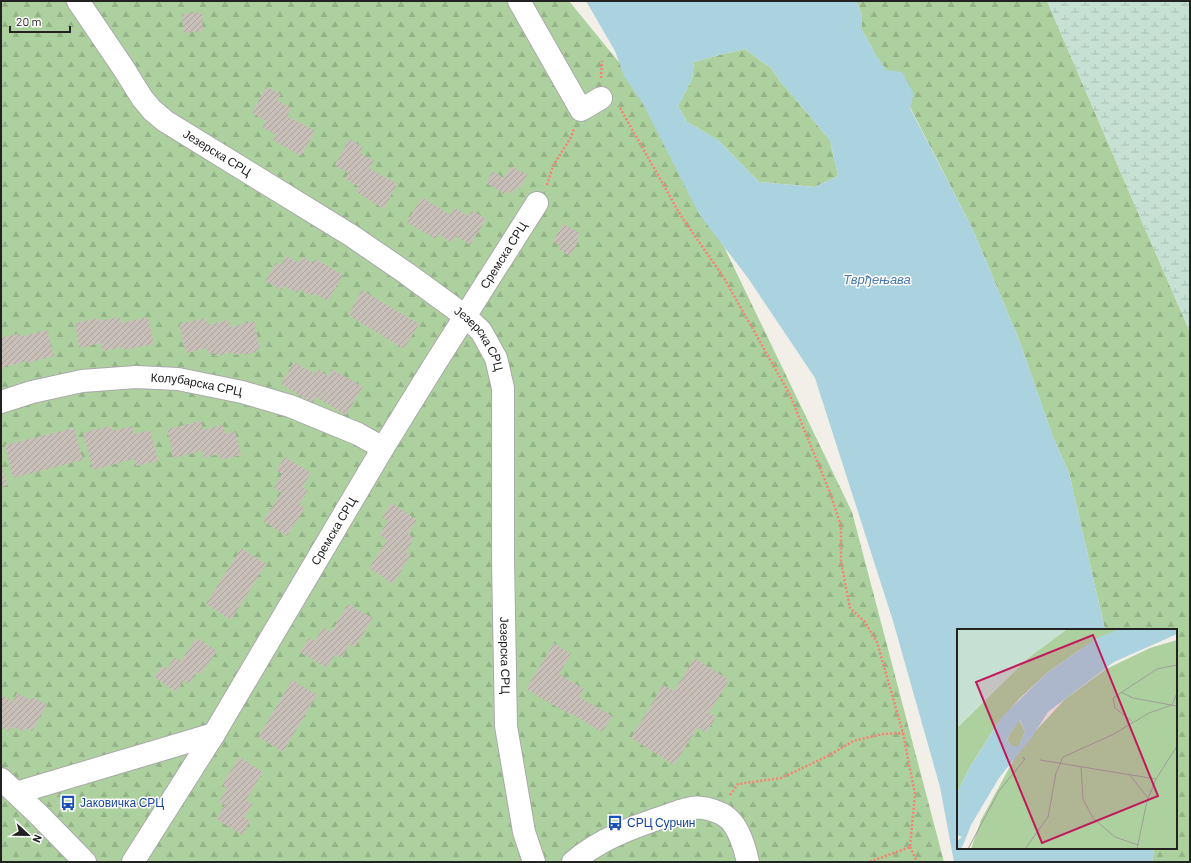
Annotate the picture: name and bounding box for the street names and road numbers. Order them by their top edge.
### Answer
street label: Језерска СРЦ [181,126,254,179]
street label: Сремска СРЦ [477,219,530,291]
street label: Језерска СРЦ [452,303,507,372]
street label: Колубарска СРЦ [150,370,244,399]
street label: Сремска СРЦ [307,494,359,567]
street label: Језерска СРЦ [497,617,513,694]

